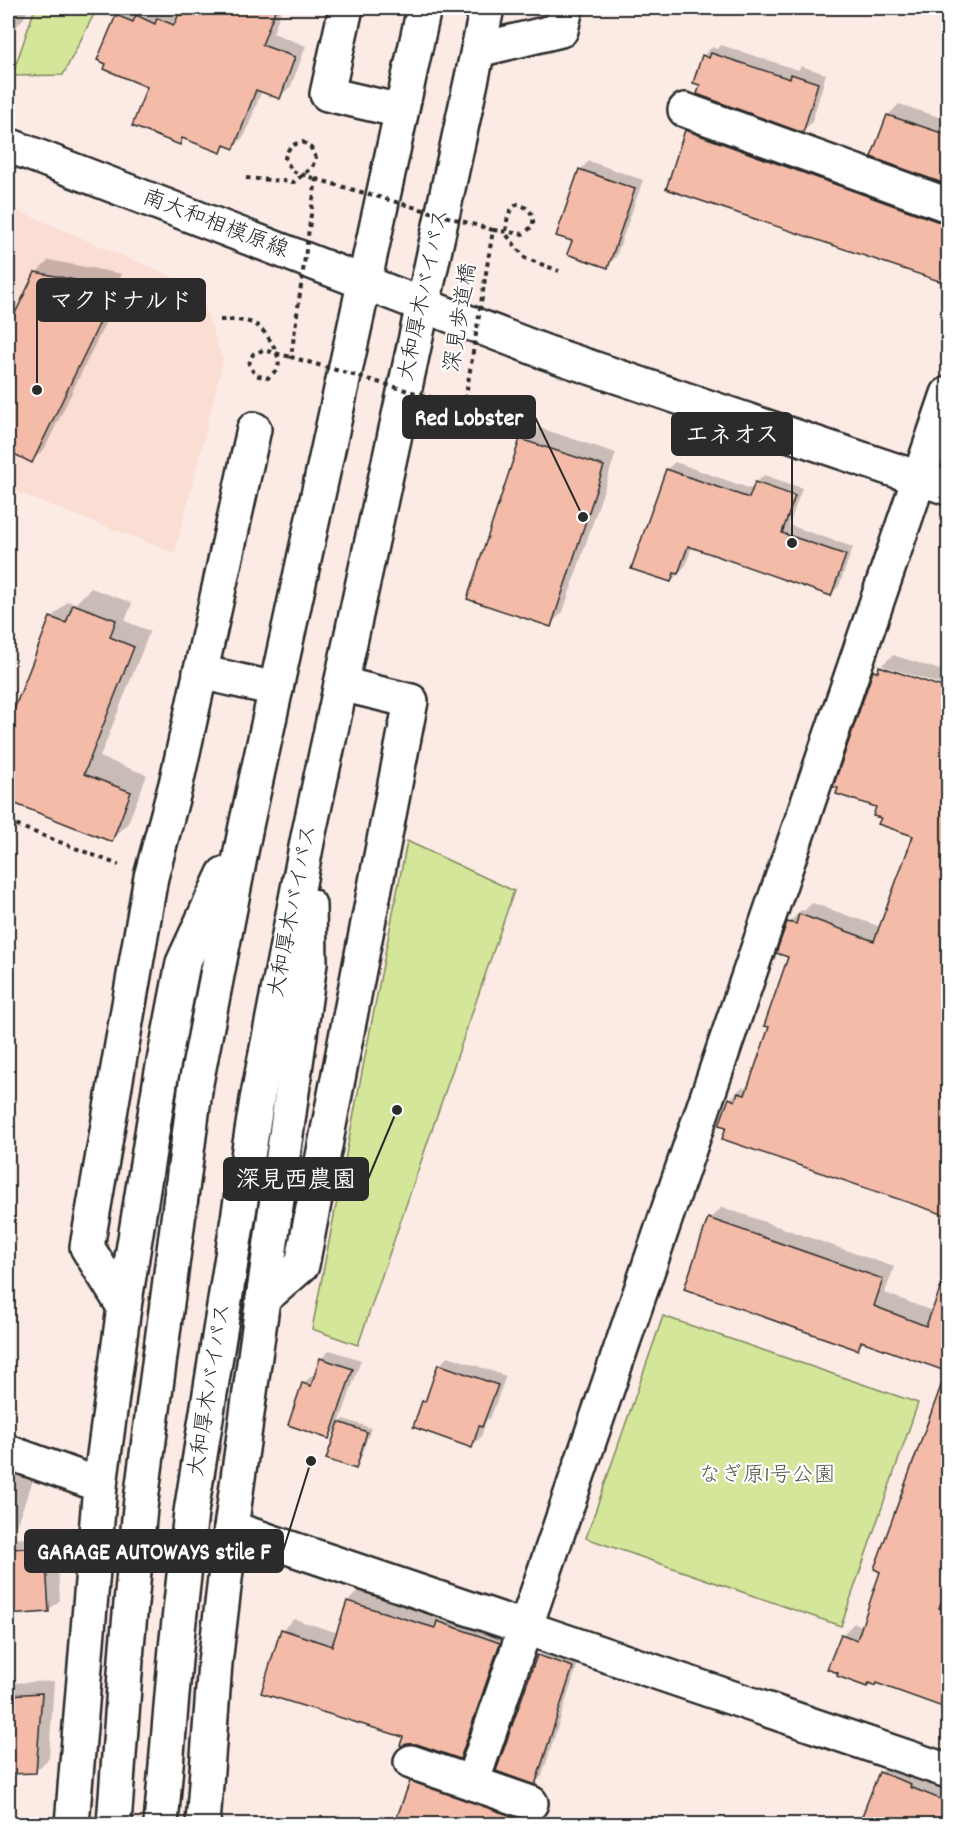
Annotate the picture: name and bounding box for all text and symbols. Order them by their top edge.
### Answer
street label: 南大和相模原線 [138,183,292,267]
street label: 大和厚木バイパス [392,206,458,384]
street label: 深見歩道橋 [438,261,486,375]
callout: マクドナルド [37,279,205,321]
text: マクドナルド [49,286,193,320]
callout: Red Lobster [403,396,535,438]
text: Red Lobster [415,403,524,437]
callout: エネオス [672,413,792,455]
text: エネオス [685,420,779,454]
street label: 大和厚木バイパス [262,822,326,1000]
callout: 深見西農園 [224,1158,368,1200]
text: 深見西農園 [236,1165,356,1199]
street label: 大和厚木バイパス [182,1301,240,1479]
park label: なぎ原1号公園 [699,1461,835,1492]
callout: GARAGE AUTOWAYS stile F [25,1530,283,1572]
text: GARAGE AUTOWAYS stile F [37,1537,271,1571]

